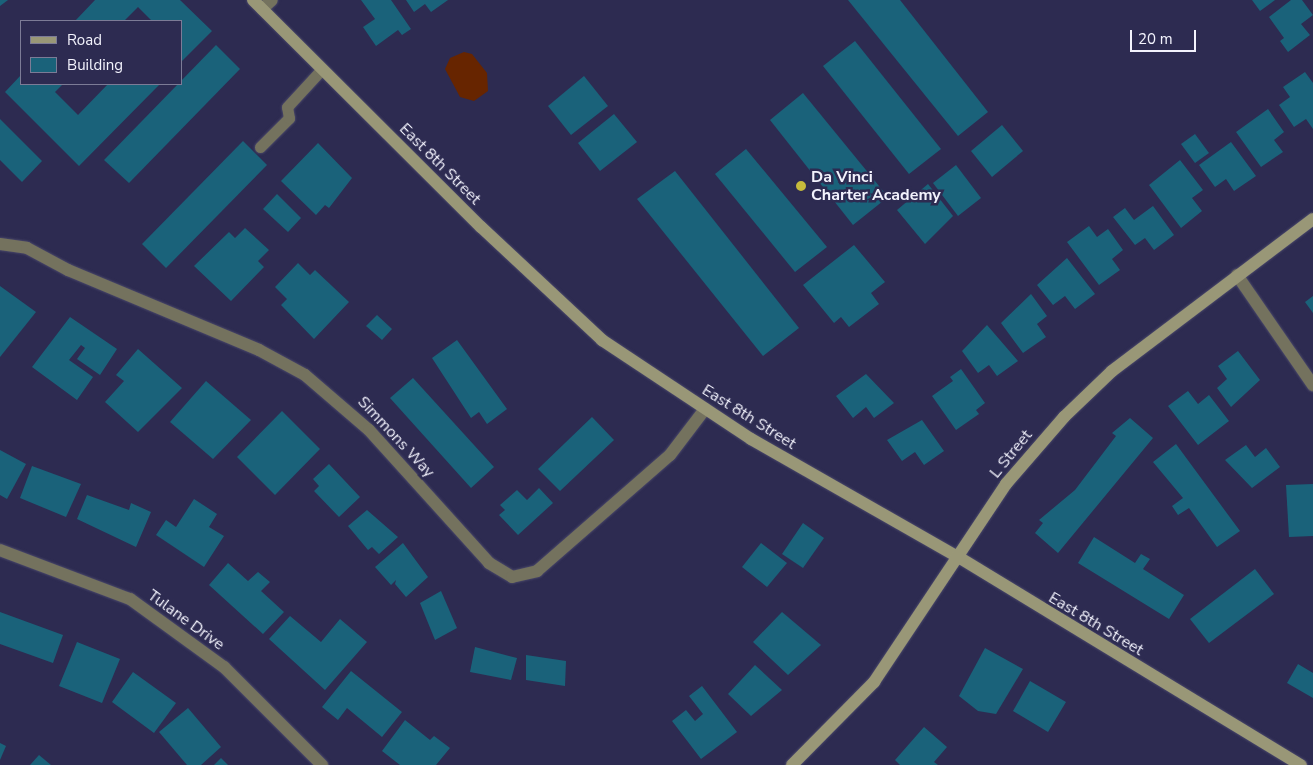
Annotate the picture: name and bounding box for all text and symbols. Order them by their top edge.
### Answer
legend [20,20,182,85]
scale bar [1133,20,1199,52]
text: 20 m [1138,29,1173,49]
text: Road [67,30,102,50]
text: Building [67,55,123,75]
street label: East 8th Street [395,119,485,209]
place label: Da Vinci Charter Academy [811,167,941,205]
marker: Da Vinci Charter Academy [795,180,807,192]
street label: East 8th Street [699,380,799,454]
street label: Simmons Way [353,392,439,482]
street label: L Street [986,426,1036,482]
street label: Tulane Drive [144,586,228,654]
street label: East 8th Street [1045,588,1147,660]

